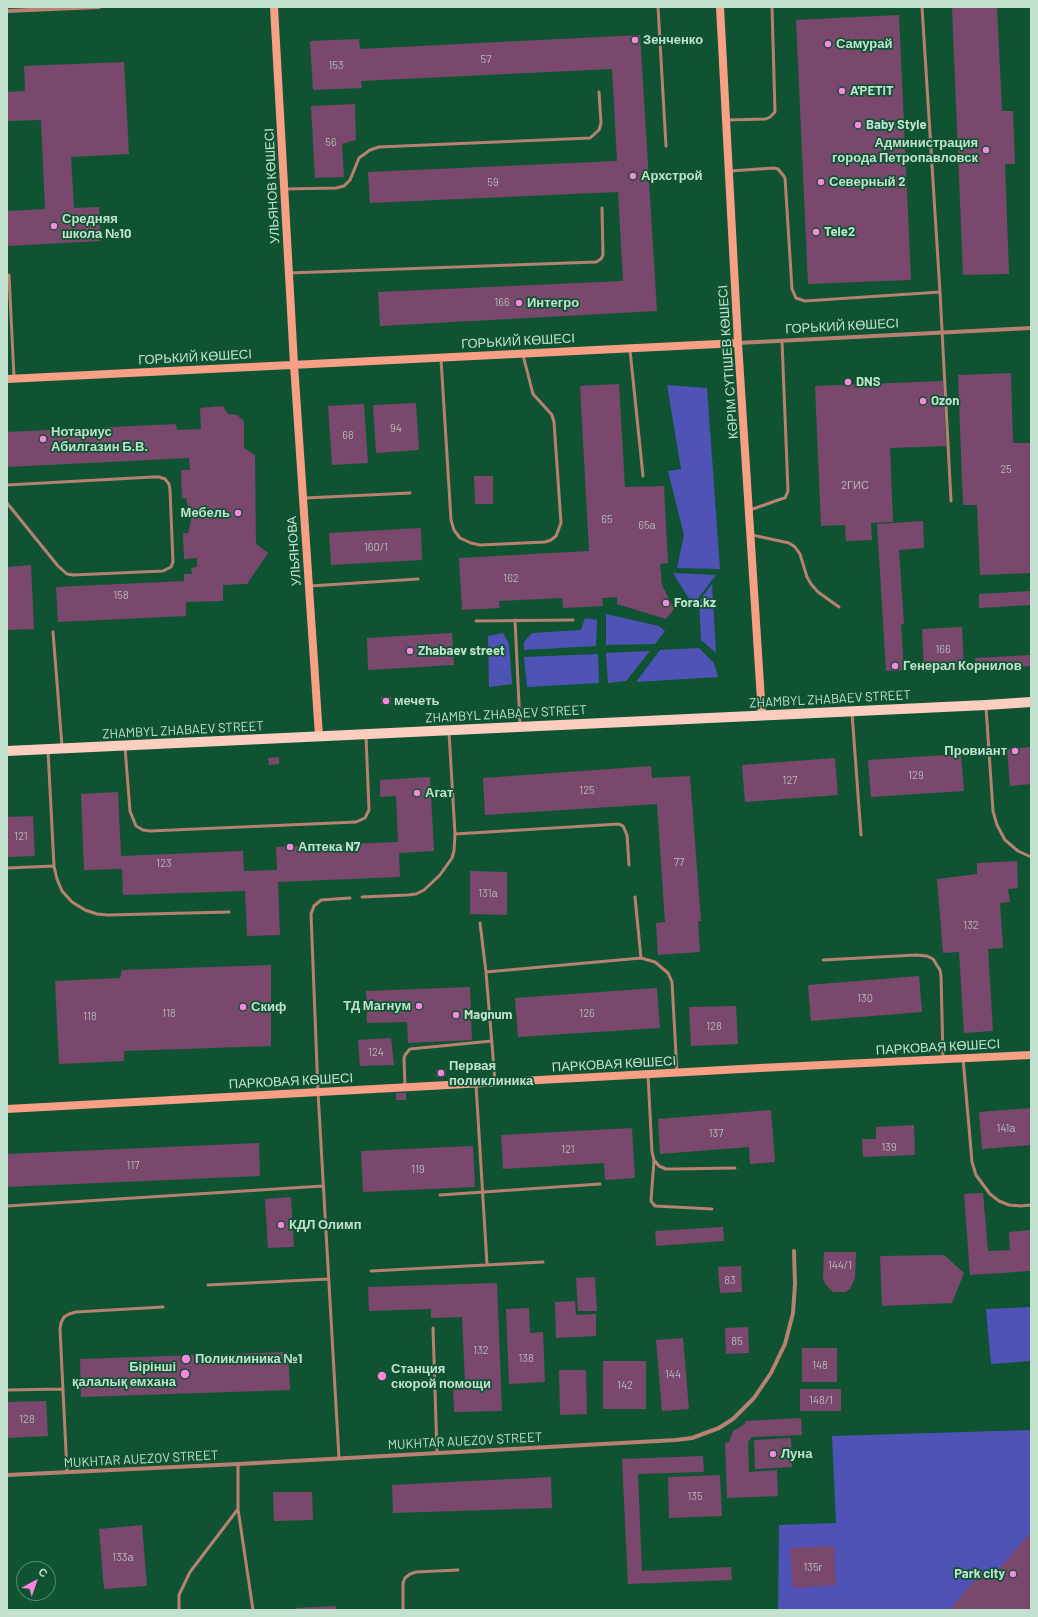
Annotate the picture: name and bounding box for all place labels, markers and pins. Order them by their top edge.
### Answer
place label: Зенченко [643,32,703,48]
marker: Зенченко [630,35,640,45]
place label: Самурай [836,36,892,52]
marker: Самурай [823,39,833,49]
place label: A'PETIT [850,83,894,99]
marker: A'PETIT [837,86,847,96]
place label: Baby Style [866,117,927,133]
marker: Baby Style [853,120,863,130]
place label: Администрация города Петропавловск [832,135,978,166]
marker: Администрация города Петропавловск [981,145,991,155]
place label: Архстрой [641,168,703,184]
marker: Архстрой [628,171,638,181]
place label: Северный 2 [829,174,905,190]
marker: Северный 2 [816,177,826,187]
place label: Средняя школа №10 [62,211,131,242]
marker: Средняя школа №10 [49,221,59,231]
place label: Tele2 [824,224,855,240]
marker: Tele2 [811,227,821,237]
place label: Интегро [527,295,579,311]
marker: Интегро [514,298,524,308]
place label: DNS [856,374,880,390]
marker: DNS [843,377,853,387]
place label: Ozon [931,393,959,409]
marker: Ozon [918,396,928,406]
place label: Нотариус Абилгазин Б.В. [51,424,148,455]
marker: Нотариус Абилгазин Б.В. [38,434,48,444]
place label: Мебель [181,505,230,521]
marker: Мебель [233,508,243,518]
place label: Fora.kz [674,595,716,611]
marker: Fora.kz [661,598,671,608]
place label: Zhabaev street [418,643,505,659]
marker: Zhabaev street [405,646,415,656]
place label: Генерал Корнилов [903,658,1022,674]
marker: Генерал Корнилов [890,661,900,671]
place label: мечеть [394,693,439,709]
marker: мечеть [381,696,391,706]
place label: Провиант [944,743,1007,759]
marker: Провиант [1010,746,1020,756]
place label: Агат [425,785,453,801]
marker: Агат [412,788,422,798]
place label: Аптека N7 [298,839,360,855]
marker: Аптека N7 [285,842,295,852]
place label: ТД Магнум [343,998,411,1014]
place label: Скиф [251,999,286,1015]
marker: ТД Магнум [414,1001,424,1011]
marker: Скиф [238,1002,248,1012]
place label: Magnum [464,1007,512,1023]
marker: Magnum [451,1010,461,1020]
place label: Первая поликлиника [449,1058,533,1089]
marker: Первая поликлиника [436,1068,446,1078]
place label: КДЛ Олимп [289,1217,362,1233]
marker: КДЛ Олимп [276,1220,286,1230]
place label: Поликлиника №1 [195,1351,302,1367]
marker: Поликлиника №1 [180,1353,192,1365]
place label: Бірінші қалалық емхана [72,1359,176,1390]
place label: Станция скорой помощи [391,1361,491,1392]
marker: Бірінші қалалық емхана [179,1368,191,1380]
marker: Станция скорой помощи [376,1370,388,1382]
place label: Луна [781,1446,812,1462]
marker: Луна [768,1449,778,1459]
place label: Park city [954,1566,1005,1582]
marker: Park city [1008,1569,1018,1579]

